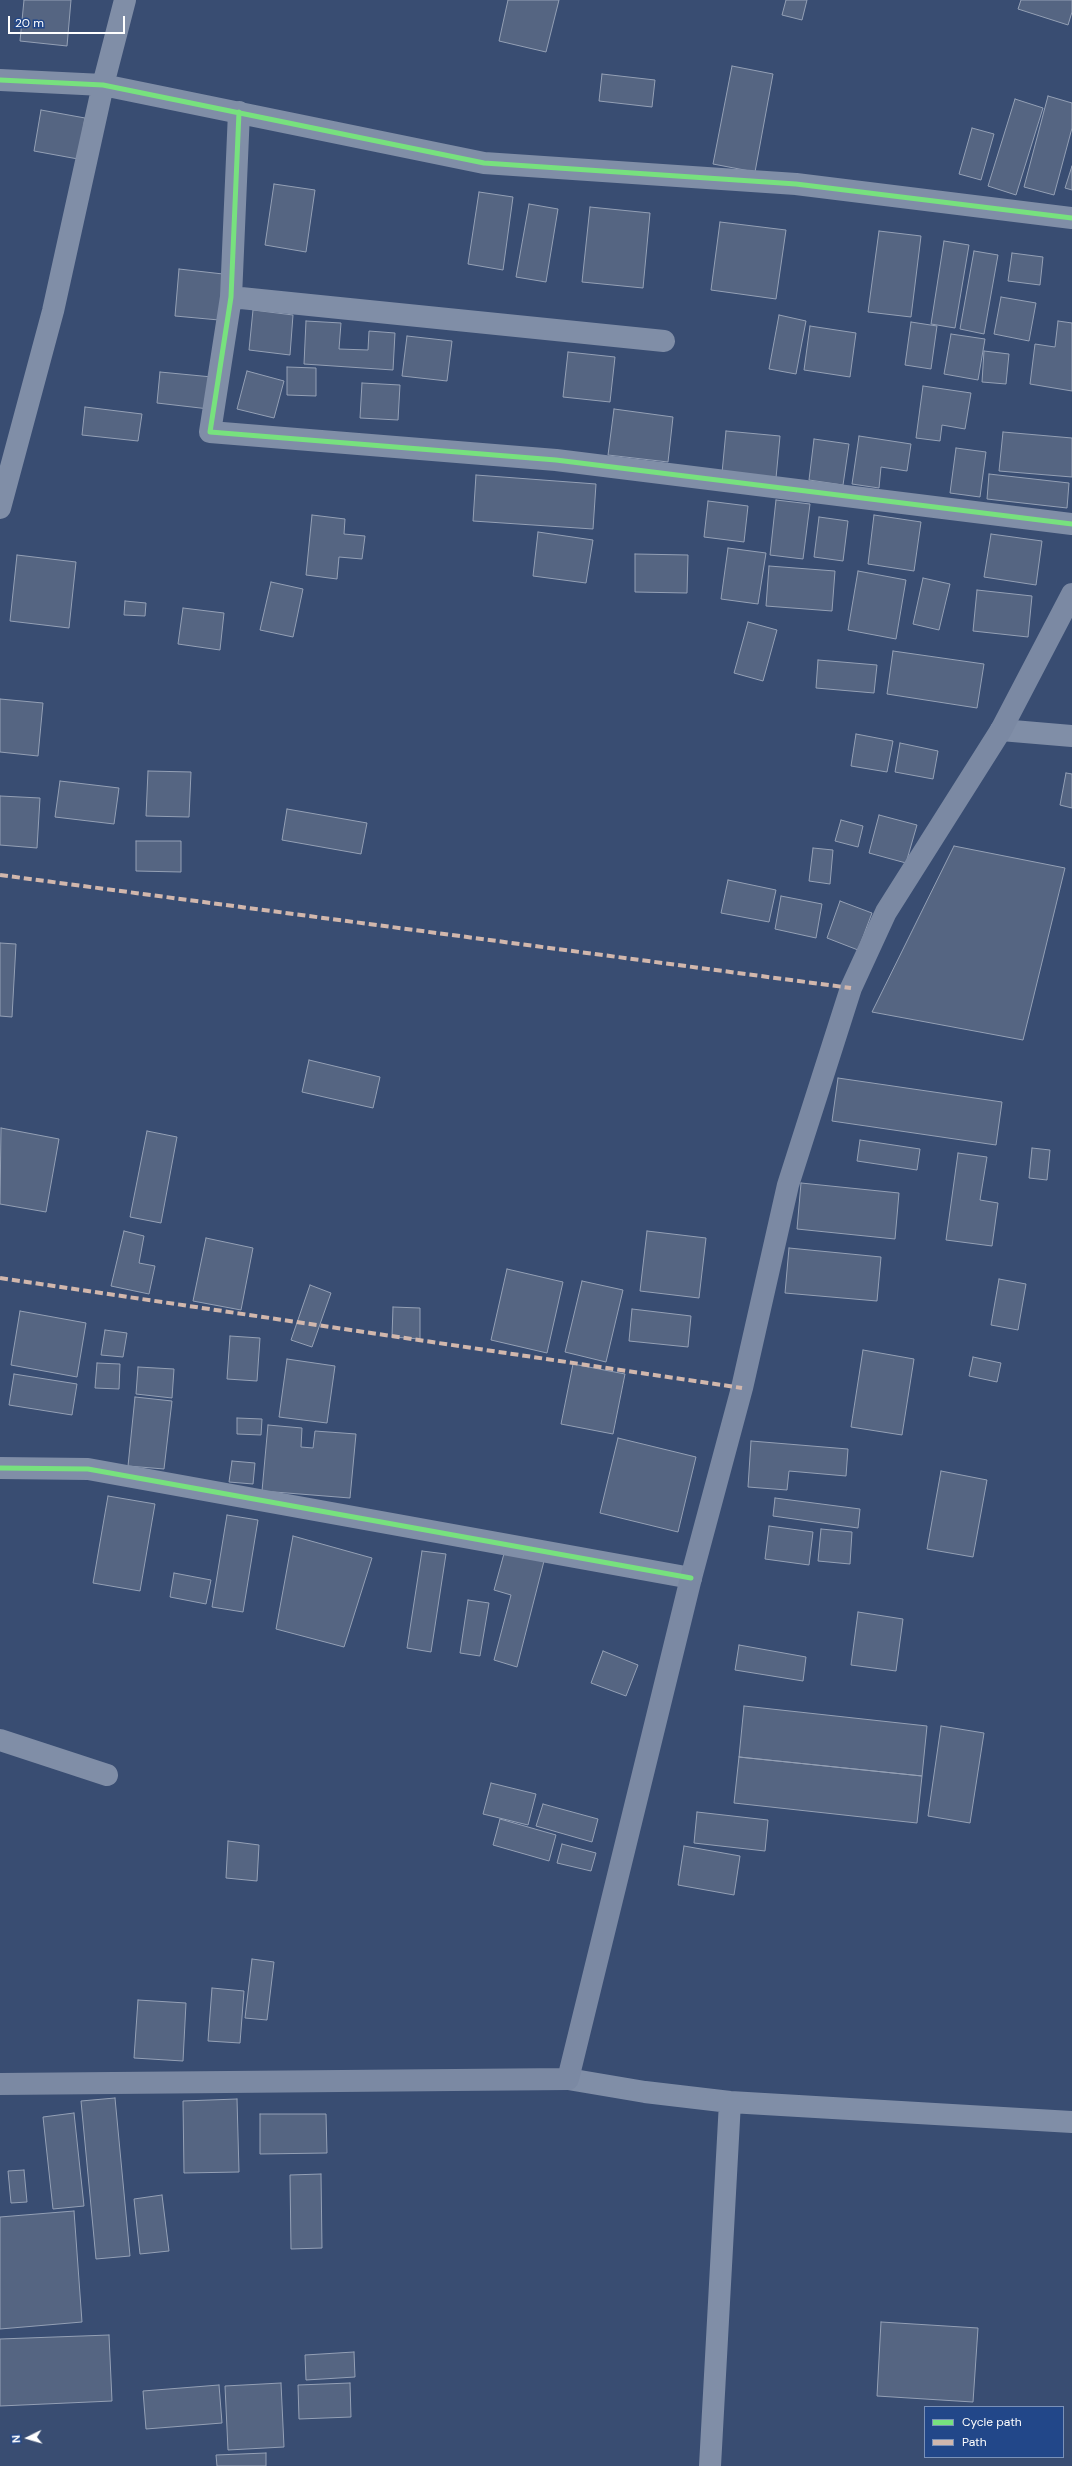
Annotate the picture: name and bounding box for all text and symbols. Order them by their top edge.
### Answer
scale bar [10,8,127,34]
text: 20 m [15,15,44,31]
legend [924,2406,1064,2458]
text: Cycle path [962,2414,1022,2430]
north arrow [8,2418,48,2458]
text: N [9,2434,23,2444]
text: Path [962,2434,987,2450]

